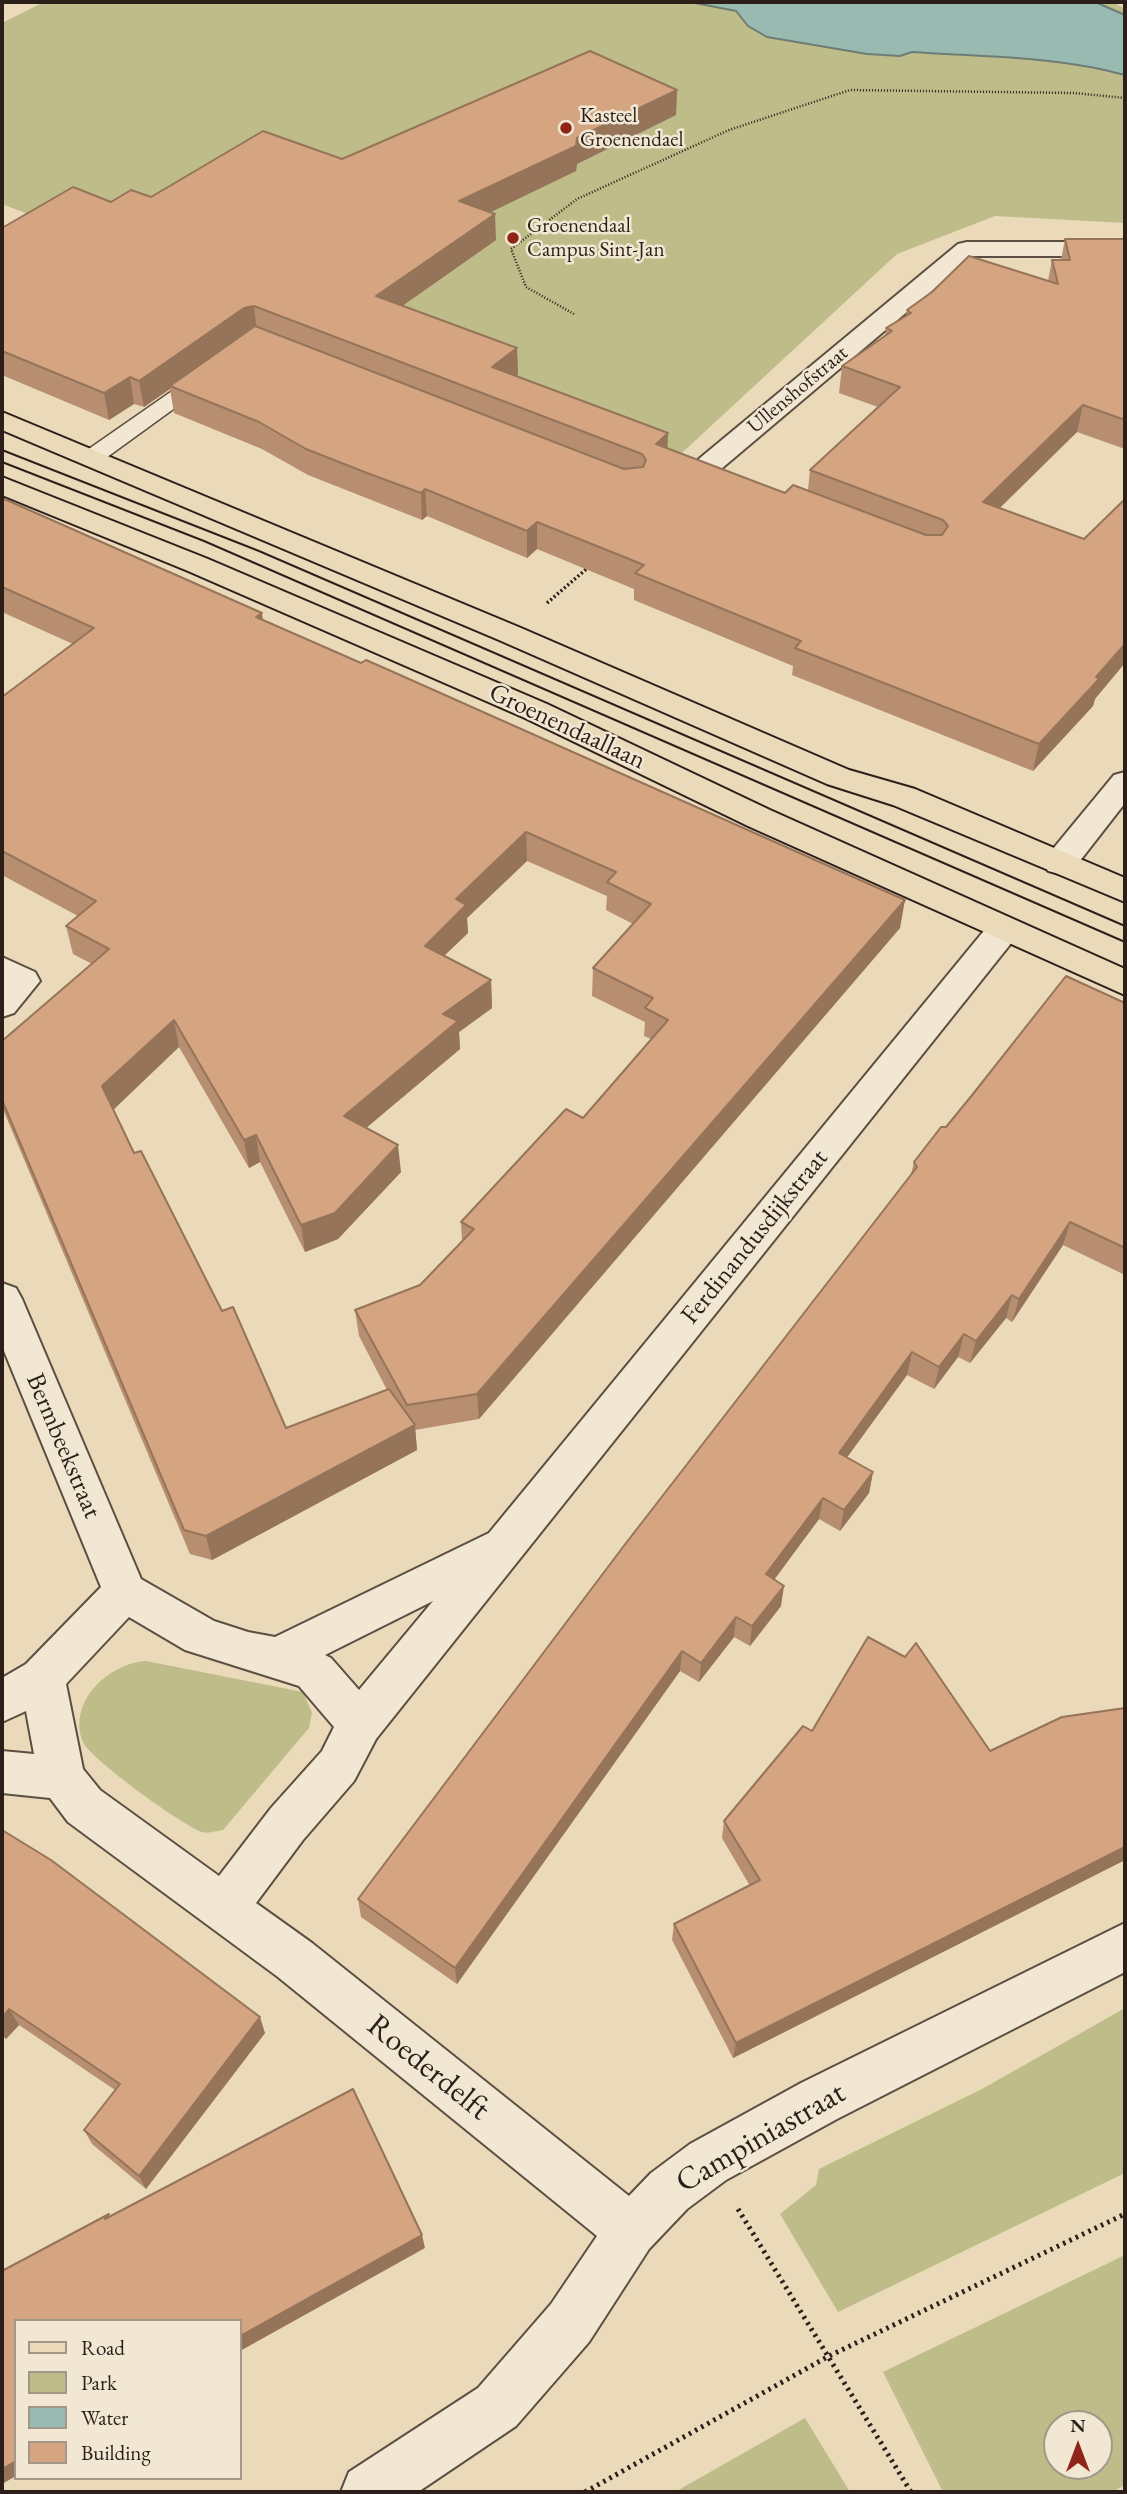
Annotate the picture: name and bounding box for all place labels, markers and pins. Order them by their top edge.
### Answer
place label: Kasteel Groenendael [580,103,684,153]
marker: Kasteel Groenendael [558,120,574,136]
place label: Groenendaal Campus Sint-Jan [527,213,665,263]
marker: Groenendaal Campus Sint-Jan [505,230,521,246]

